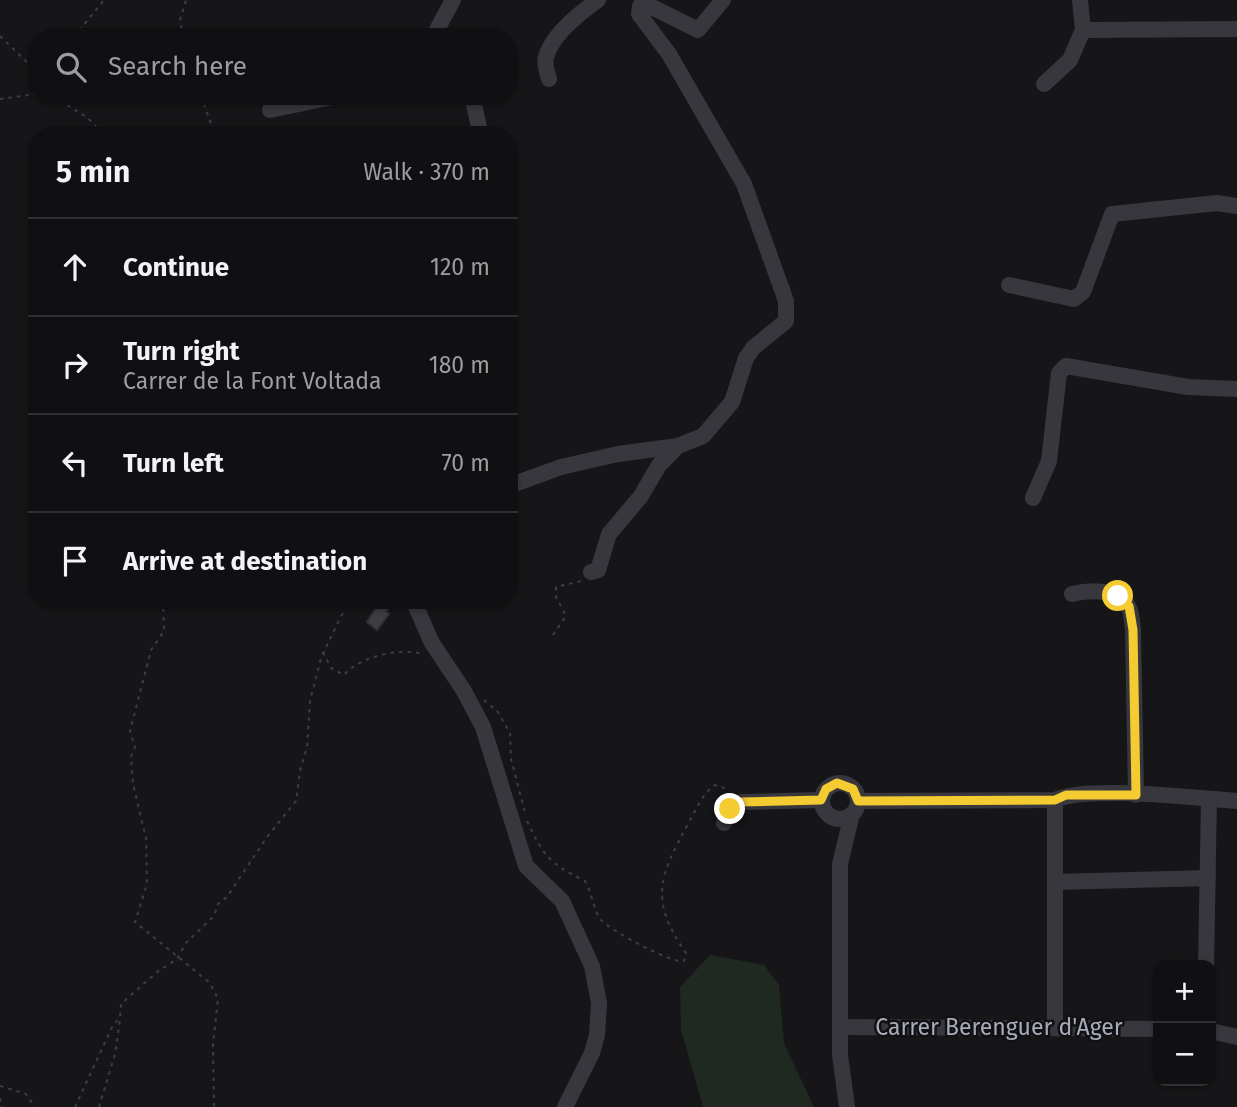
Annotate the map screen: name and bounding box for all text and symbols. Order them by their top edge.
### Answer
search box [28,28,518,105]
icon: search [52,48,90,86]
text: Search here [108,51,247,82]
text: 5 min [56,154,130,190]
text: Walk · 370 m [363,158,490,186]
icon: ahead [56,248,94,286]
text: Continue [123,252,229,283]
text: 120 m [430,253,490,281]
text: Turn right [123,336,240,367]
icon: right [56,346,94,384]
text: 180 m [429,351,490,379]
text: Carrer de la Font Voltada [123,367,381,395]
icon: left [56,444,94,482]
text: Turn left [123,448,224,479]
text: 70 m [441,449,490,477]
icon: arrive [56,542,94,580]
text: Arrive at destination [123,546,367,577]
route start [1102,580,1133,611]
route end [714,793,745,824]
map controls [1153,960,1216,1086]
button: + [1153,960,1216,1023]
street label: Carrer Berenguer d'Ager [875,1013,1123,1041]
button: − [1153,1023,1216,1086]

